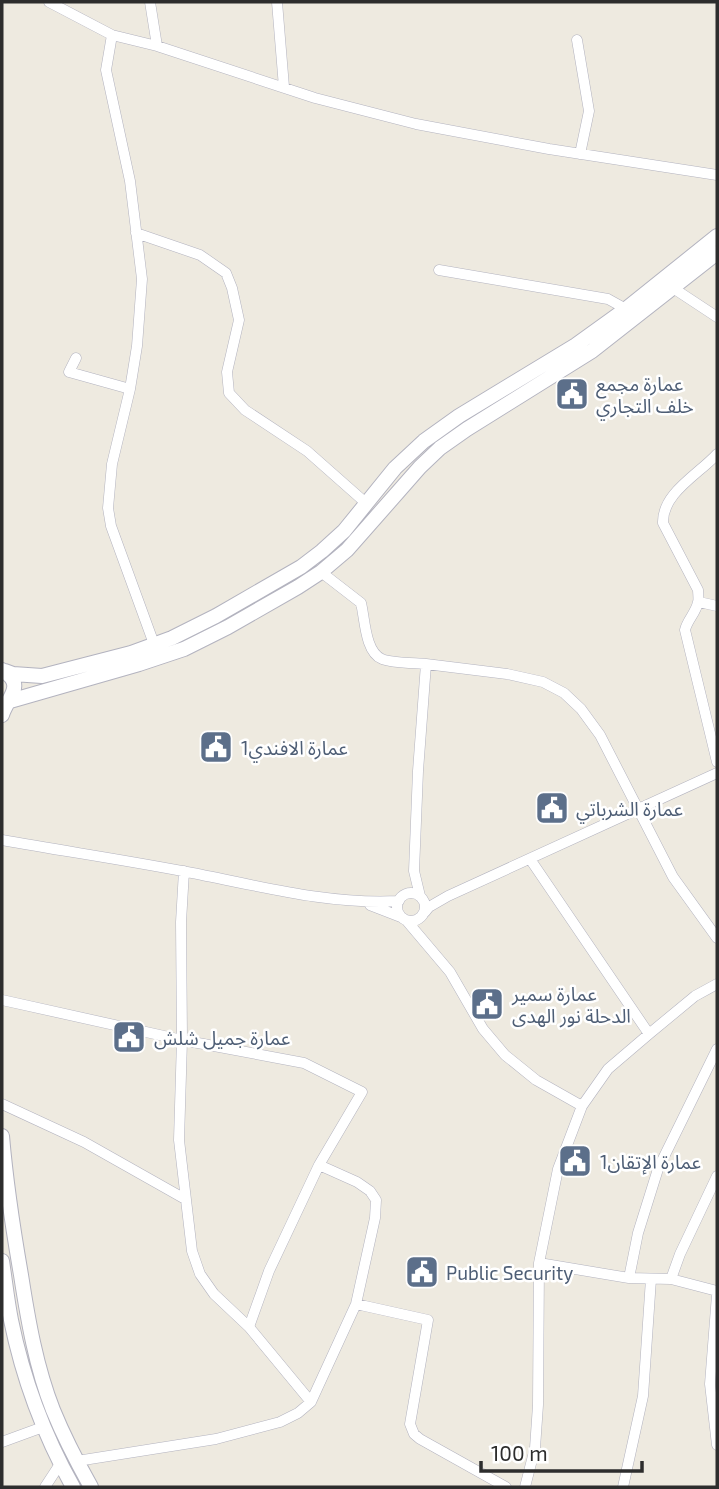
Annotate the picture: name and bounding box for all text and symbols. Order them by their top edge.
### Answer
place label: عمارة مجمع خلف التجاري [596,372,694,421]
public building icon: عمارة مجمع خلف التجاري [553,375,591,413]
public building icon: عمارة الافندي1 [197,728,235,766]
place label: عمارة الافندي1 [241,736,348,763]
public building icon: عمارة الشرباتي [533,789,571,827]
place label: عمارة الشرباتي [576,797,683,824]
place label: عمارة سمير الدحلة نور الهدى [511,982,631,1028]
public building icon: عمارة سمير الدحلة نور الهدى [468,985,506,1023]
public building icon: عمارة جميل شلش [110,1018,148,1056]
place label: عمارة جميل شلش [154,1026,290,1050]
public building icon: عمارة الإتقان1 [556,1142,594,1180]
place label: عمارة الإتقان1 [600,1150,701,1175]
public building icon: Public Security [403,1253,441,1291]
place label: Public Security [446,1261,573,1284]
scale bar [481,1430,642,1474]
text: 100 m [491,1440,548,1465]

